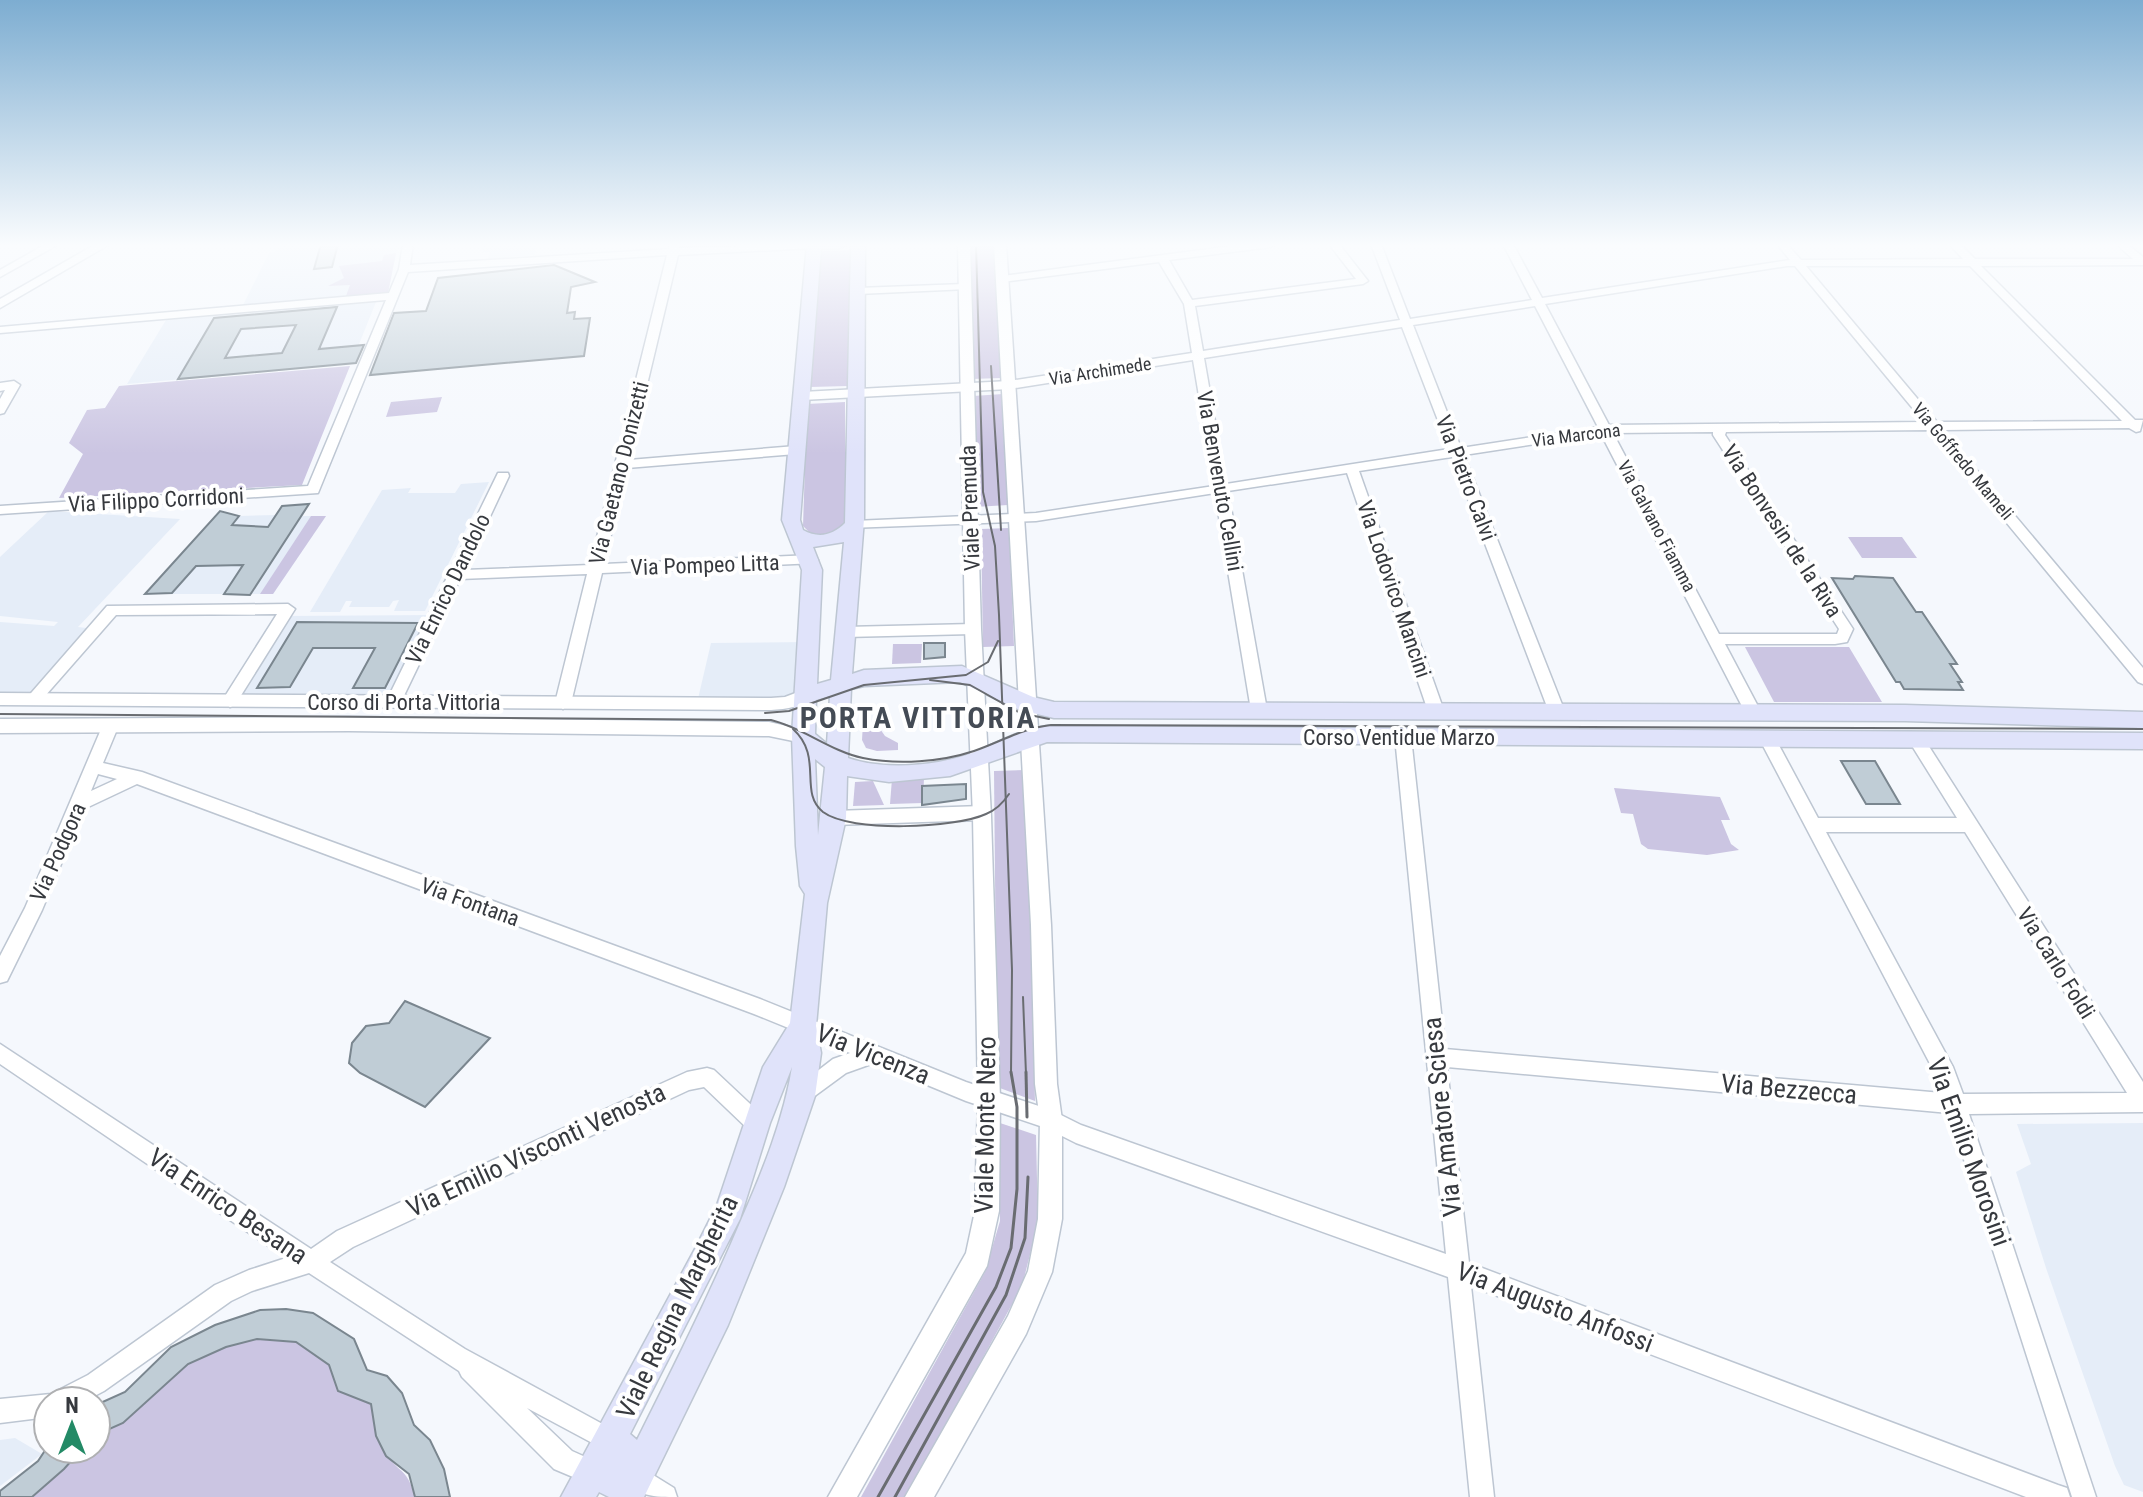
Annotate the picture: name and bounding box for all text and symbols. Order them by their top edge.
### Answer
street label: Via Archimede [1047,353,1153,389]
street label: Via Gaetano Donizetti [584,379,654,567]
street label: Via Benvenuto Cellini [1192,389,1248,573]
street label: Via Goffredo Mameli [1908,398,2018,524]
street label: Via Pietro Calvi [1431,412,1501,544]
street label: Via Marcona [1530,419,1622,451]
street label: Via Bonvesin de la Riva [1717,440,1847,622]
street label: Viale Premuda [955,445,985,571]
street label: Via Galvano Fiamma [1614,457,1700,595]
street label: Via Filippo Corridoni [67,483,245,517]
street label: Via Lodovico Mancini [1352,497,1436,681]
street label: Via Enrico Dandolo [401,510,495,668]
street label: Via Pompeo Litta [630,550,780,580]
street label: Corso di Porta Vittoria [307,690,501,715]
district label: PORTA VITTORIA [800,700,1036,735]
street label: Corso Ventidue Marzo [1303,725,1495,750]
street label: Via Podgora [25,799,91,905]
street label: Via Fontana [417,873,523,931]
street label: Via Carlo Foldi [2012,903,2100,1023]
street label: Via Amatore Sciesa [1417,1016,1467,1218]
street label: Via Vicenza [812,1018,934,1090]
street label: Viale Monte Nero [968,1036,1002,1214]
street label: Via Emilio Morosini [1921,1054,2017,1250]
street label: Via Bezzecca [1720,1068,1858,1110]
street label: Via Emilio Visconti Venosta [402,1077,670,1223]
street label: Via Enrico Besana [143,1142,313,1270]
street label: Viale Regina Margherita [610,1191,744,1423]
street label: Via Augusto Anfossi [1452,1256,1658,1358]
north arrow [32,1385,112,1465]
text: N [65,1393,79,1418]

